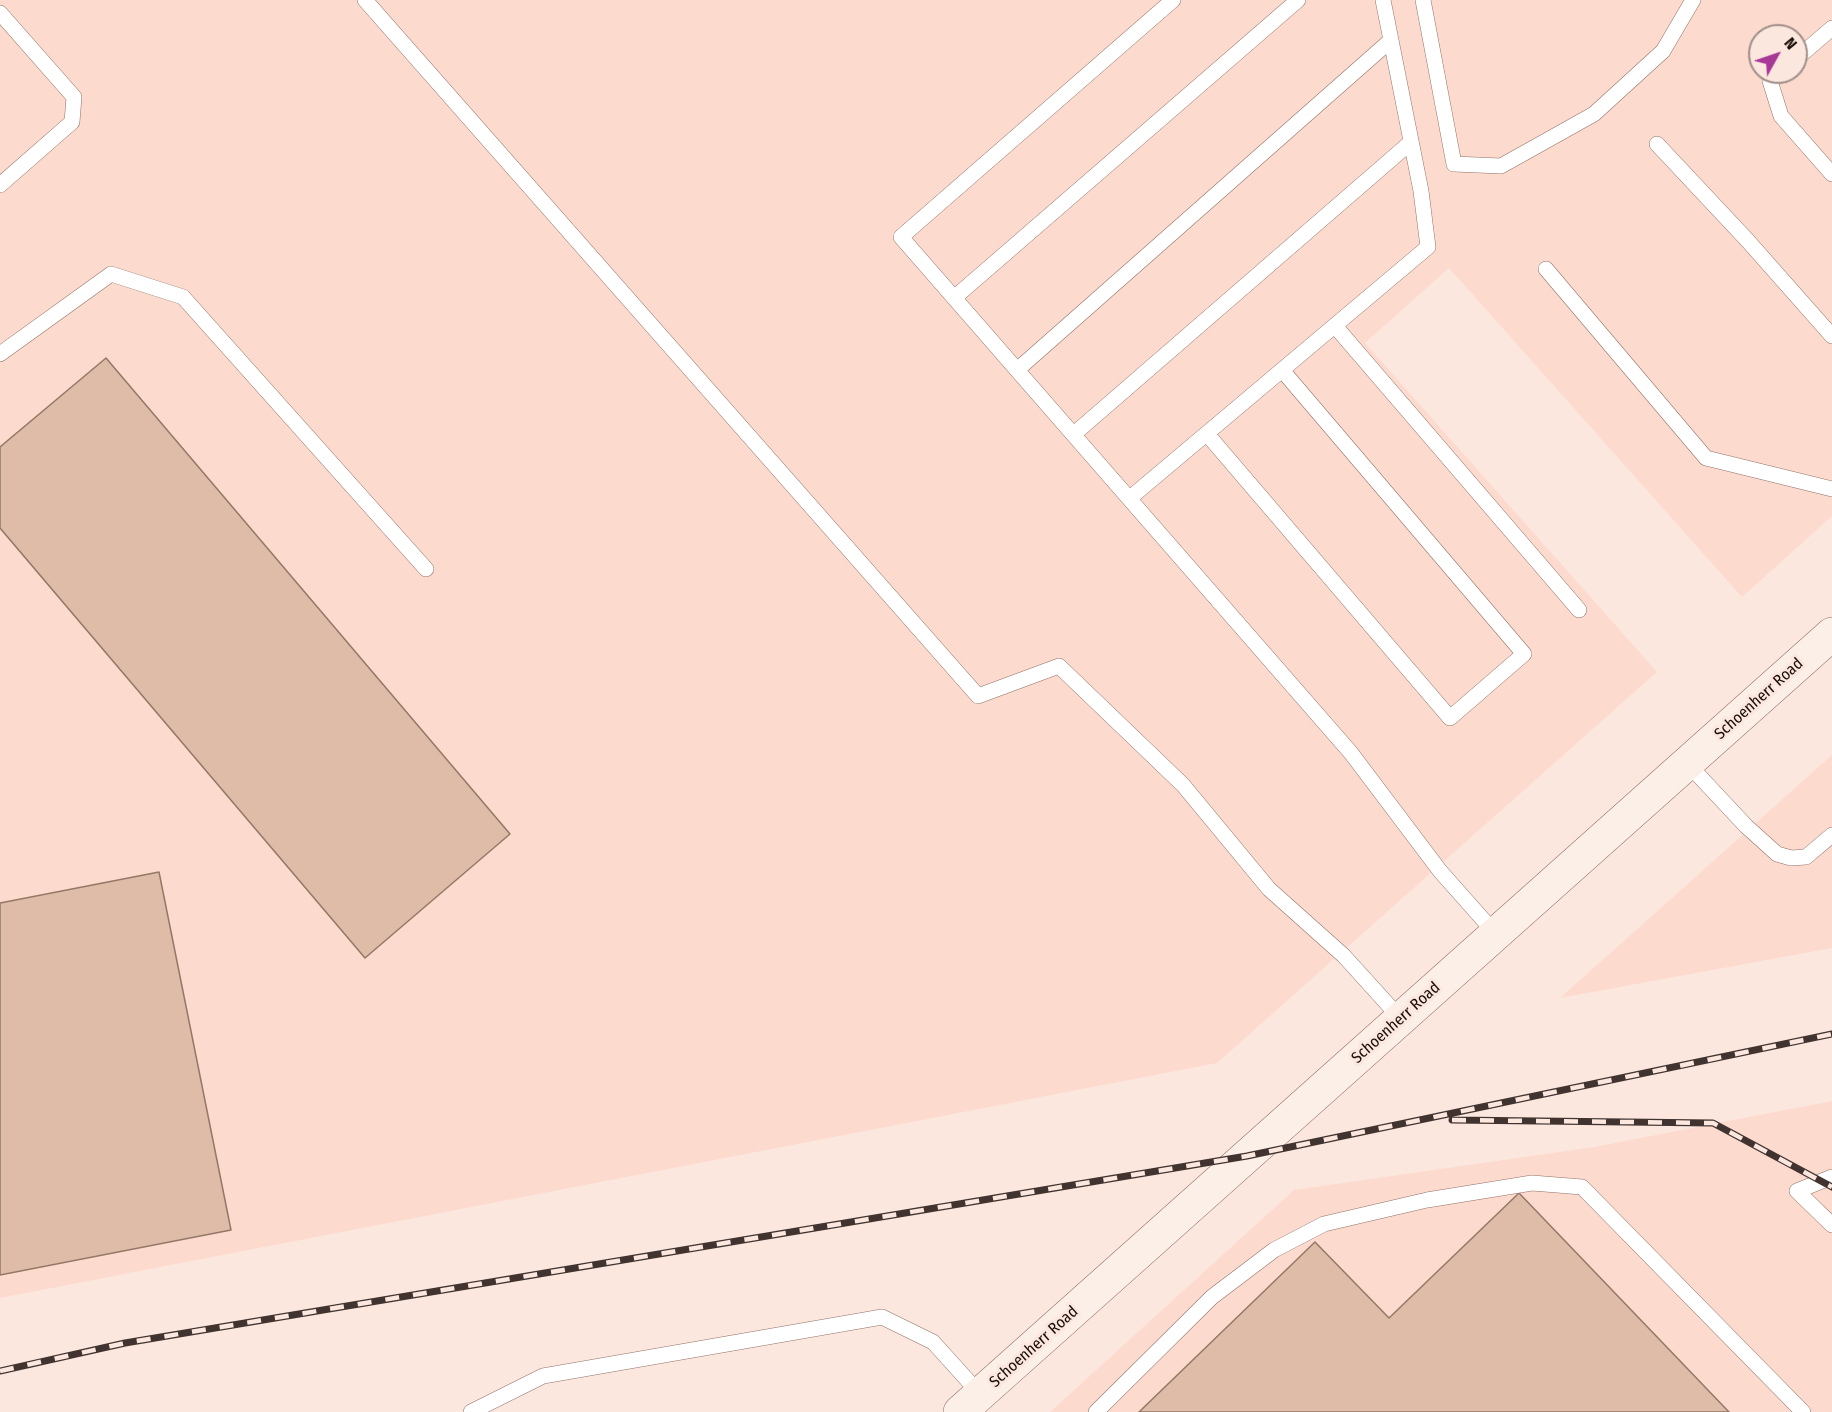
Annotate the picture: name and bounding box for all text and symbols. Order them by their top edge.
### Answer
north arrow [1748,24,1808,84]
text: N [1780,34,1801,53]
street label: Schoenherr Road [1711,654,1807,744]
street label: Schoenherr Road [1348,978,1444,1068]
street label: Schoenherr Road [986,1302,1082,1392]

